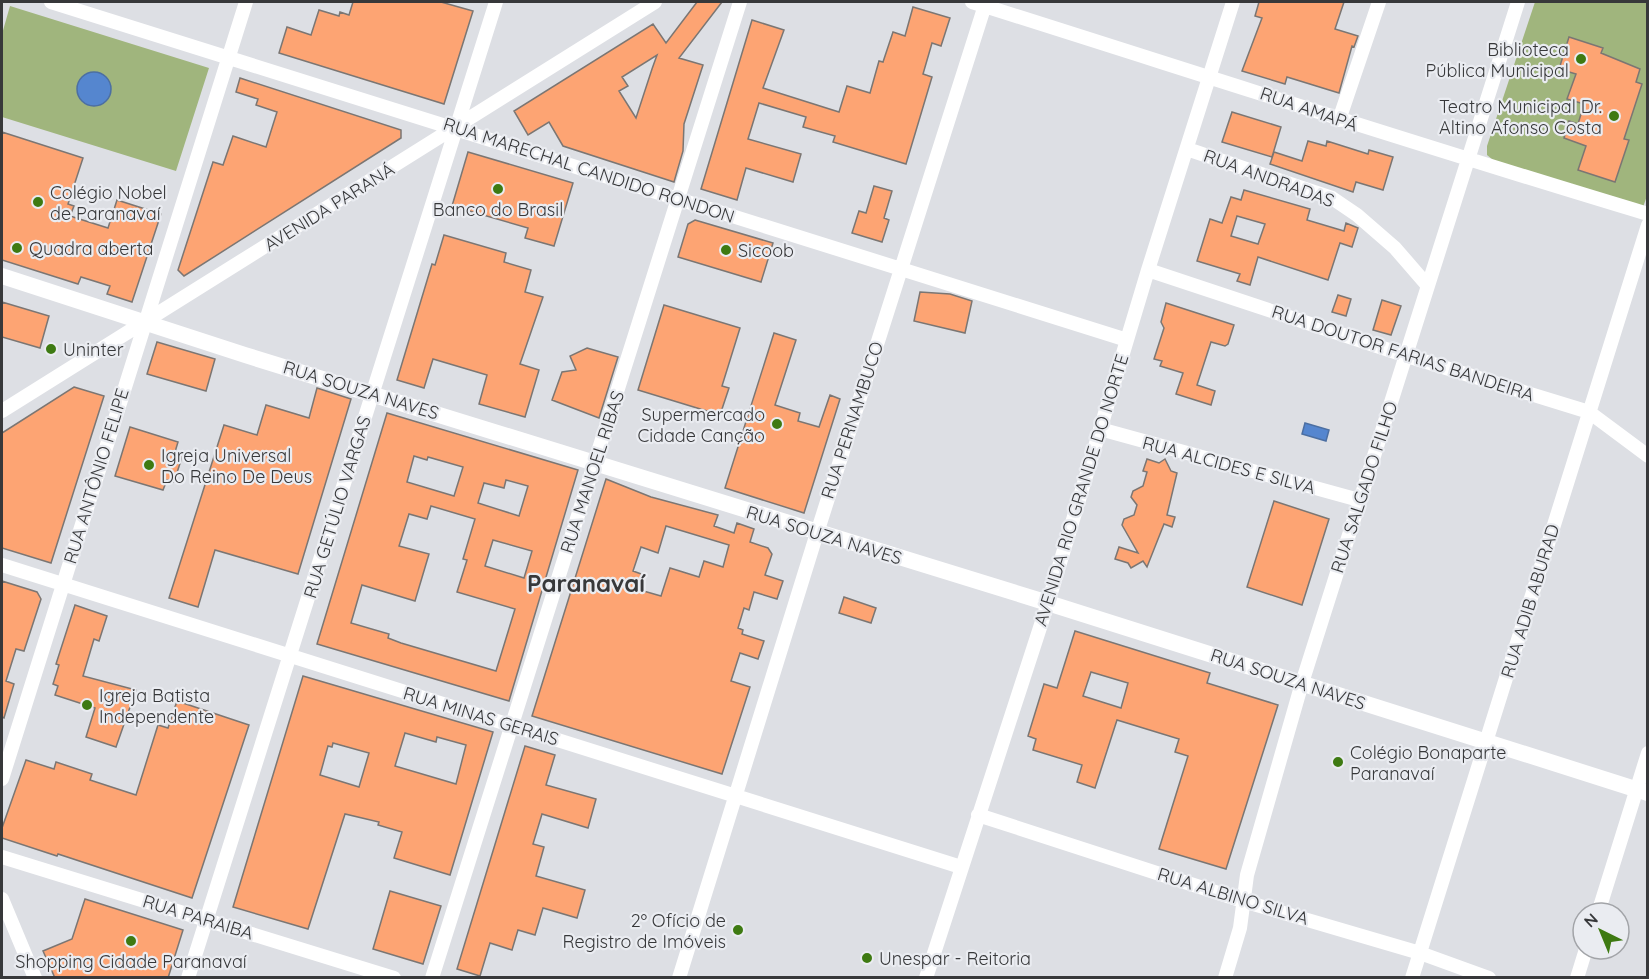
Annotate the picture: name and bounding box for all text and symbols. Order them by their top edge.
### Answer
place label: Biblioteca Pública Municipal [1426,38,1569,82]
marker: Biblioteca Pública Municipal [1574,52,1588,66]
street label: RUA AMAPÁ [1257,82,1361,137]
place label: Teatro Municipal Dr. Altino Afonso Costa [1439,95,1602,139]
marker: Teatro Municipal Dr. Altino Afonso Costa [1607,109,1621,123]
street label: RUA MARECHAL CANDIDO RONDON [440,112,738,228]
street label: RUA ANDRADAS [1201,144,1337,212]
street label: AVENIDA PARANÁ [260,157,399,256]
place label: Colégio Nobel de Paranavaí [50,181,167,225]
marker: Banco do Brasil [491,182,505,196]
marker: Colégio Nobel de Paranavaí [31,195,45,209]
place label: Banco do Brasil [433,198,563,221]
place label: Quadra aberta [29,237,153,260]
place label: Sicoob [738,239,794,262]
marker: Quadra aberta [10,241,24,255]
marker: Sicoob [719,243,733,257]
street label: RUA DOUTOR FARIAS BANDEIRA [1269,300,1537,406]
place label: Uninter [63,338,124,361]
street label: RUA PERNAMBUCO [816,338,888,502]
marker: Uninter [44,342,58,356]
street label: AVENIDA RIO GRANDE DO NORTE [1029,351,1133,629]
street label: RUA SOUZA NAVES [280,355,442,425]
street label: RUA ANTÔNIO FELIPE [58,385,134,567]
street label: RUA MANOEL RIBAS [555,388,629,556]
street label: RUA SALGADO FILHO [1325,398,1403,576]
place label: Supermercado Cidade Canção [637,403,765,447]
street label: RUA GETÚLIO VARGAS [298,413,376,601]
marker: Supermercado Cidade Canção [770,417,784,431]
street label: RUA ALCIDES E SILVA [1140,431,1318,499]
place label: Igreja Universal Do Reino De Deus [161,444,312,488]
marker: Igreja Universal Do Reino De Deus [142,458,156,472]
street label: RUA SOUZA NAVES [743,500,905,570]
street label: RUA ADIB ABURAD [1496,521,1564,681]
district label: Paranavaí [527,568,646,598]
street label: RUA SOUZA NAVES [1208,643,1368,715]
street label: RUA MINAS GERAIS [400,681,562,751]
place label: Igreja Batista Independente [99,684,214,728]
marker: Igreja Batista Independente [80,698,94,712]
place label: Colégio Bonaparte Paranavaí [1350,741,1506,785]
marker: Colégio Bonaparte Paranavaí [1331,755,1345,769]
street label: RUA ALBINO SILVA [1155,862,1312,930]
street label: RUA PARAIBA [140,889,256,945]
north arrow [1571,901,1631,961]
place label: 2º Ofício de Registro de Imóveis [562,909,726,953]
text: N [1580,909,1602,931]
marker: 2º Ofício de Registro de Imóveis [731,923,745,937]
marker: Shopping Cidade Paranavaí [124,934,138,948]
place label: Unespar - Reitoria [879,947,1031,970]
place label: Shopping Cidade Paranavaí [15,950,247,973]
marker: Unespar - Reitoria [860,951,874,965]

